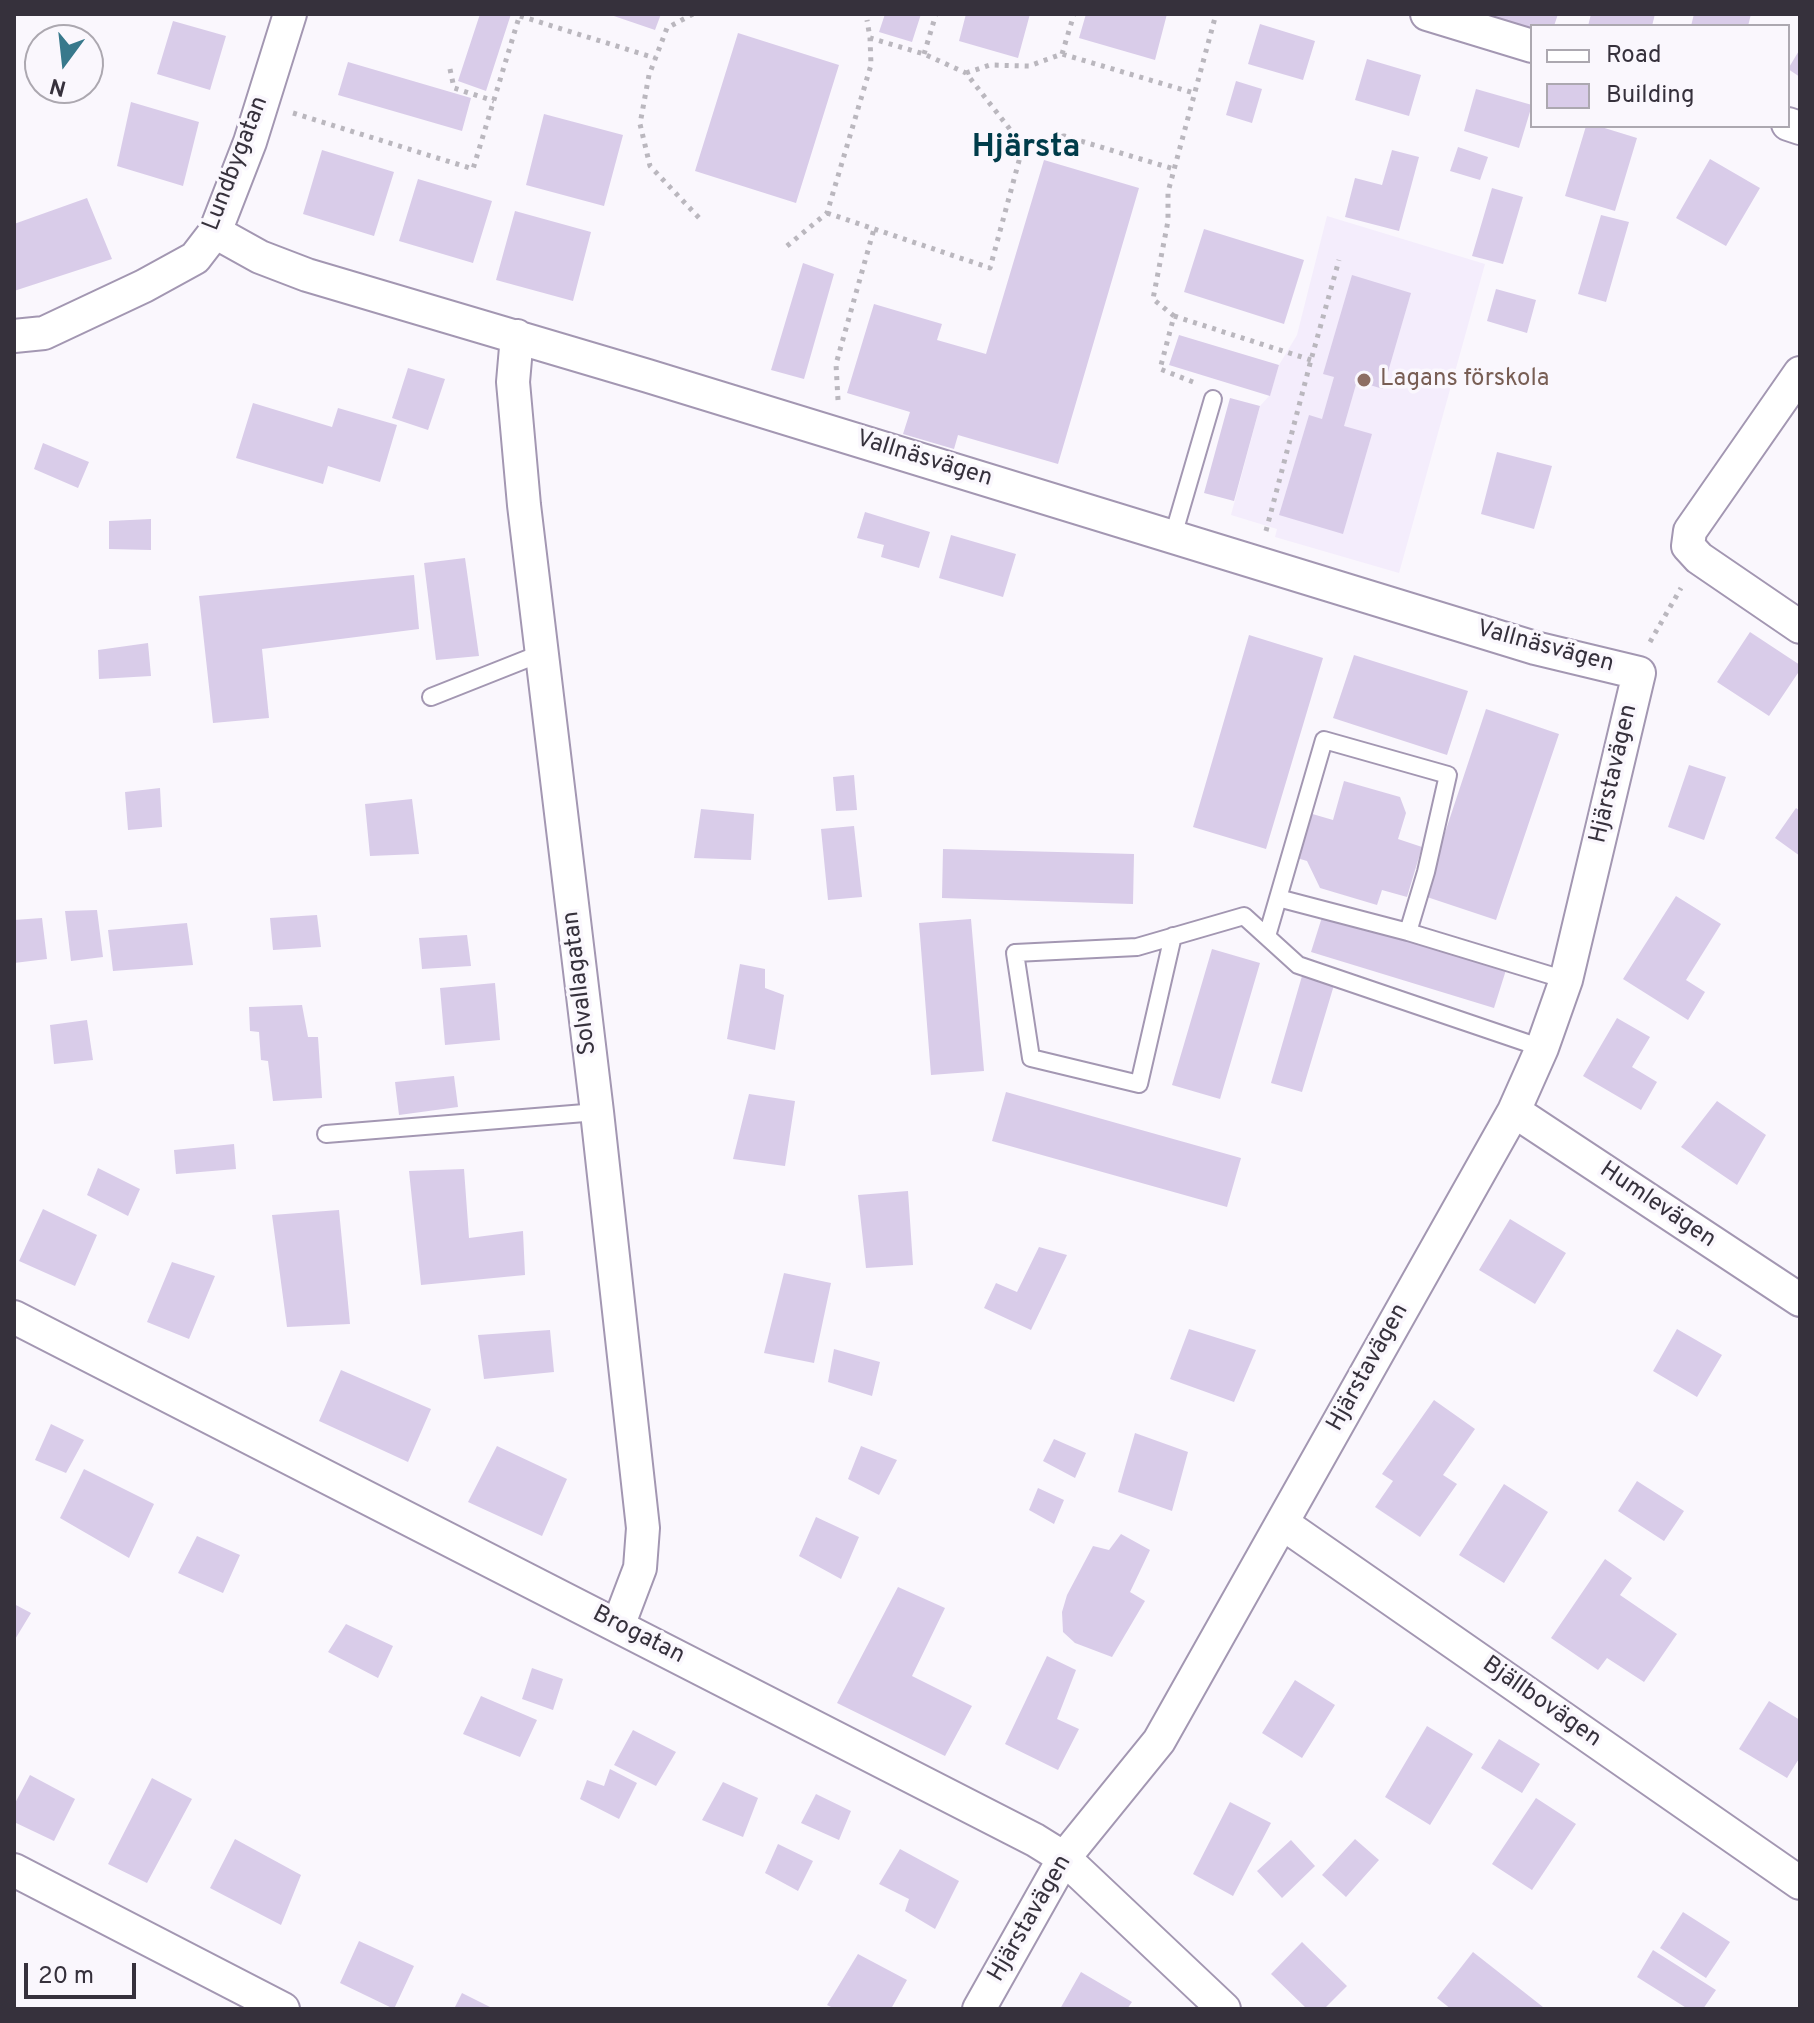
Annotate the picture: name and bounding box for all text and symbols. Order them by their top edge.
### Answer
north arrow [24,24,104,104]
legend [1530,24,1790,128]
text: Road [1606,41,1662,71]
text: N [47,71,69,101]
text: Building [1606,81,1695,111]
street label: Lundbygatan [198,93,276,235]
district label: Hjärsta [972,131,1080,169]
place label: Lagans förskola [1380,366,1549,394]
marker: Lagans förskola [1355,371,1373,389]
street label: Vallnäsvägen [853,426,995,494]
street label: Vallnäsvägen [1473,616,1617,680]
street label: Hjärstavägen [1585,702,1645,846]
street label: Solvallagatan [558,909,604,1057]
street label: Humlevägen [1593,1157,1721,1255]
street label: Hjärstavägen [1322,1299,1416,1437]
street label: Brogatan [587,1601,689,1671]
street label: Bjällbovägen [1476,1651,1606,1755]
street label: Hjärstavägen [983,1851,1079,1987]
scale bar [28,1947,140,1997]
text: 20 m [38,1962,94,1992]

